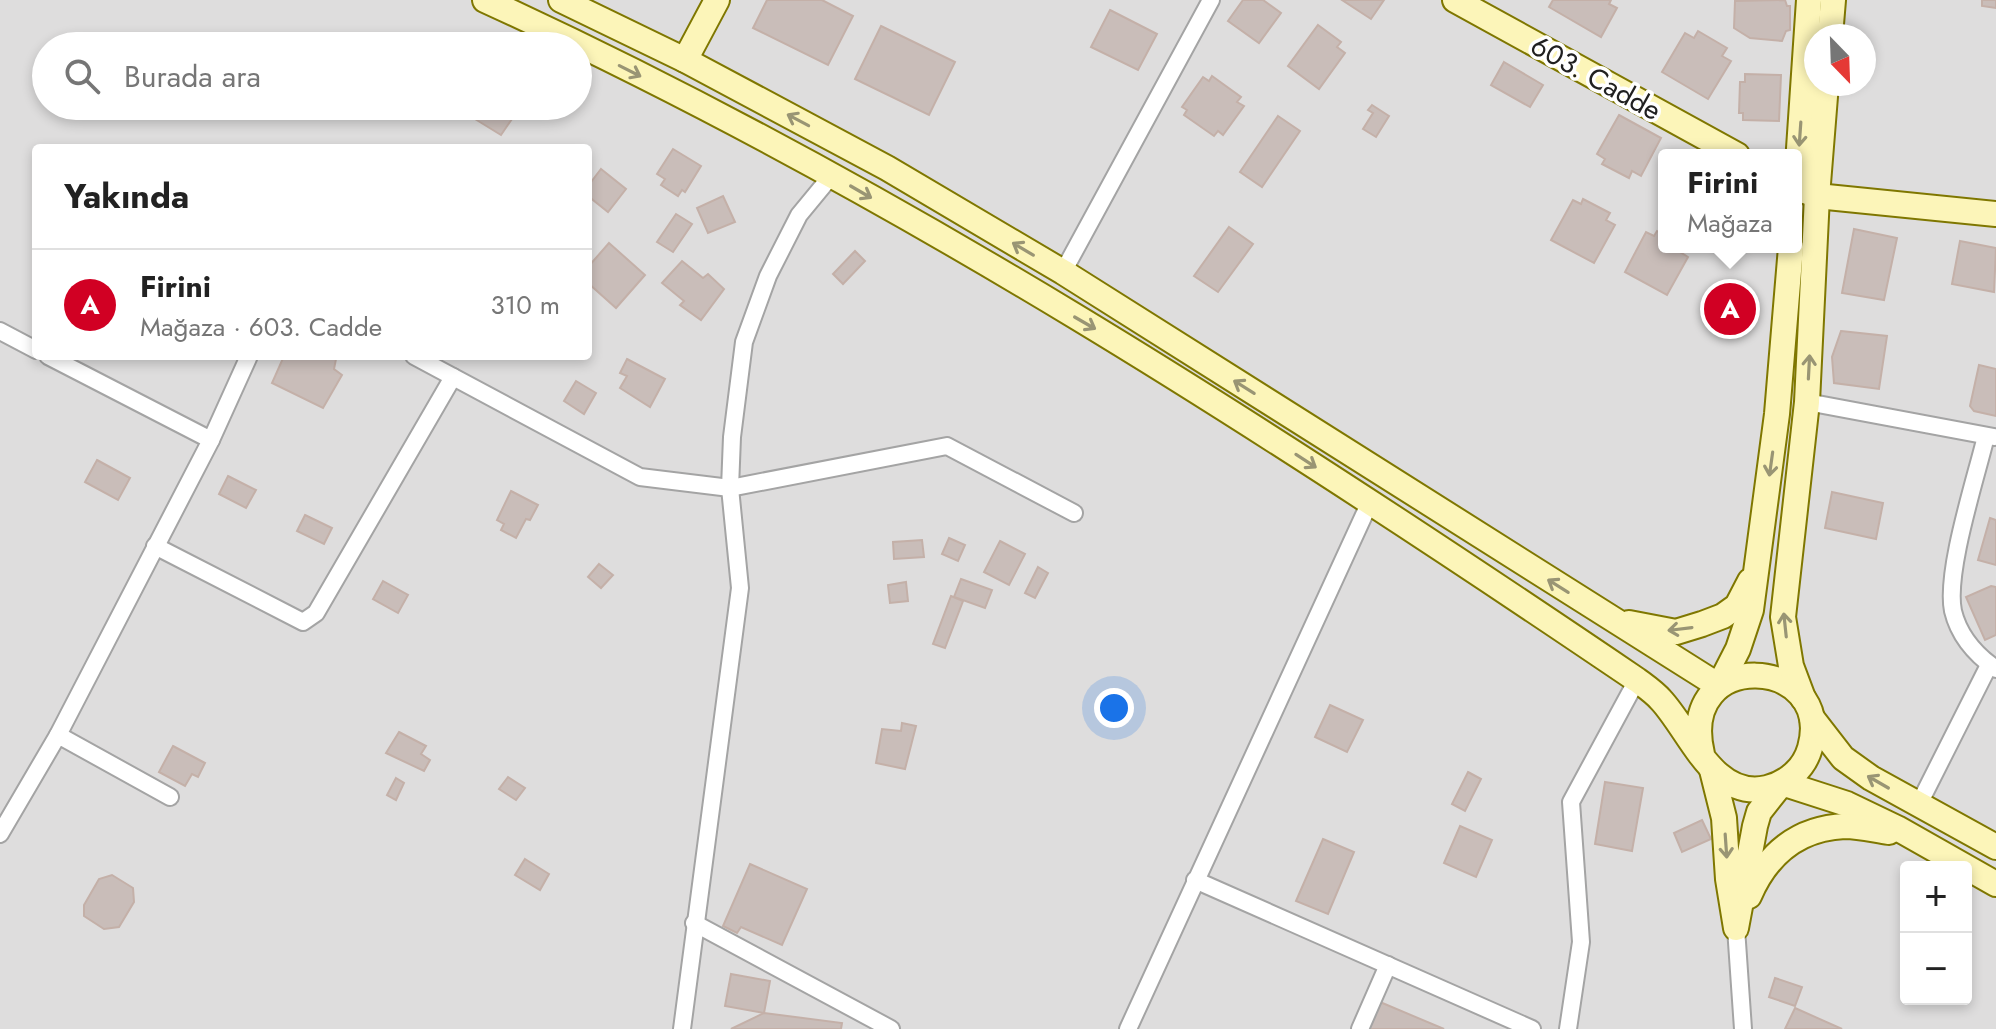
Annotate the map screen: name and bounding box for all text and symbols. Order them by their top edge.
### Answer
north arrow [1804,24,1876,96]
street label: 603. Cadde [1523,25,1669,131]
search box [32,32,592,120]
icon: search [60,54,104,98]
text: Burada ara [124,55,261,98]
one-way arrow [618,64,642,80]
one-way arrow [786,112,810,128]
one-way arrow [1792,120,1807,147]
popup [1658,149,1802,253]
text: Firini [1687,161,1758,204]
text: Yakında [64,172,189,221]
one-way arrow [848,185,872,200]
text: Mağaza [1687,204,1773,242]
one-way arrow [1012,241,1035,257]
text: Firini [140,265,211,308]
pin: A [1704,279,1756,339]
text: A [80,286,100,324]
text: 310 m [490,286,560,324]
text: Mağaza · 603. Cadde [140,308,382,346]
one-way arrow [1073,315,1096,331]
one-way arrow [1801,354,1816,381]
one-way arrow [1233,379,1256,395]
one-way arrow [1763,451,1778,476]
one-way arrow [1294,452,1316,469]
one-way arrow [1547,577,1570,593]
one-way arrow [1778,612,1793,639]
one-way arrow [1667,621,1693,636]
your location [1094,688,1134,728]
one-way arrow [1867,774,1891,789]
one-way arrow [1719,832,1734,859]
map controls [1900,861,1972,1005]
button: + [1900,861,1972,933]
button: − [1900,933,1972,1005]

